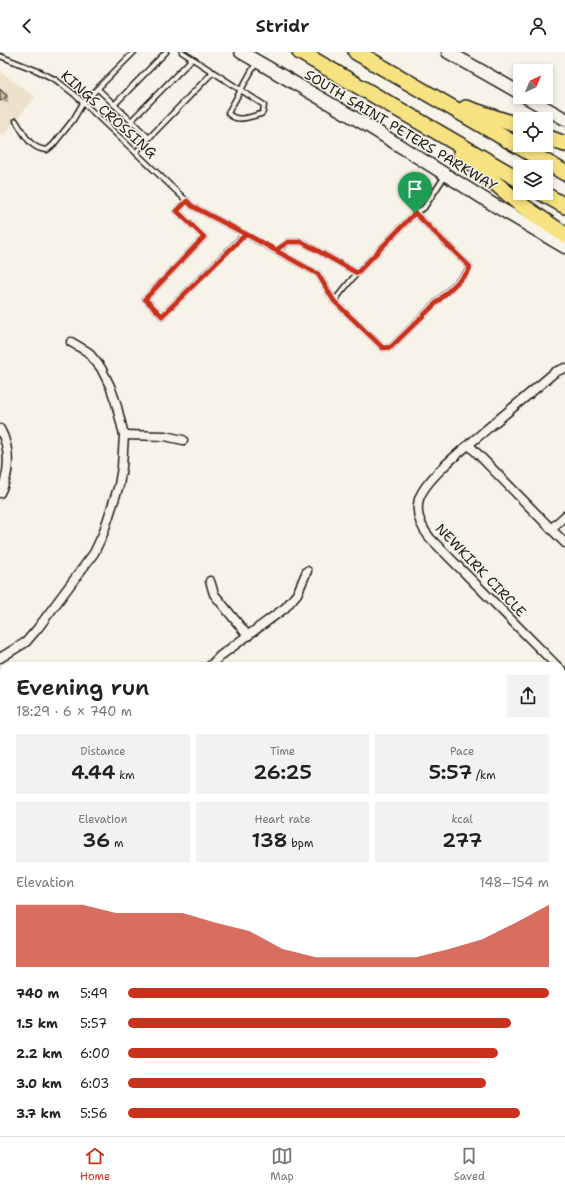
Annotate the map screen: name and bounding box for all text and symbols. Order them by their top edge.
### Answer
text: Stridr [256,14,309,38]
icon: back [16,15,38,37]
icon: person [527,15,549,37]
north arrow [513,64,553,104]
map controls [513,64,553,200]
street label: SOUTH SAINT PETERS PARKWAY [301,65,501,195]
street label: KINGS CROSSING [57,66,161,162]
button: locate [513,112,553,152]
button: layers [513,160,553,200]
pin [398,172,432,213]
icon: arrive [404,178,426,200]
street label: NEWKIRK CIRCLE [432,519,530,621]
text: Evening run [16,673,149,702]
button: share [507,675,549,717]
text: 18:29 · 6 × 740 m [16,703,132,720]
text: Distance [80,744,125,759]
text: Time [270,744,295,759]
text: Pace [450,744,474,759]
text: 4.44 [71,759,115,785]
text: 26:25 [253,759,312,785]
text: 5:57 [429,759,472,785]
text: km [115,768,135,783]
text: /km [472,768,496,783]
text: Elevation [78,812,127,827]
text: Heart rate [254,812,311,827]
text: kcal [451,812,473,827]
text: 36 [82,827,110,853]
text: 138 [252,827,288,853]
text: 277 [442,827,482,853]
text: m [110,836,123,851]
text: bpm [288,836,313,851]
text: Elevation [16,874,74,891]
text: 148–154 m [480,874,549,891]
text: 740 m [16,985,59,1002]
text: 5:49 [80,985,108,1002]
text: 1.5 km [16,1015,58,1032]
text: 5:57 [80,1015,107,1032]
text: 2.2 km [16,1045,62,1062]
text: 6:00 [80,1045,110,1062]
text: 3.0 km [16,1075,62,1092]
text: 6:03 [80,1075,109,1092]
text: 3.7 km [16,1105,61,1122]
text: 5:56 [80,1105,108,1122]
tab: Home [80,1145,110,1184]
tab: Map [270,1145,294,1184]
tab: Saved [454,1145,485,1184]

